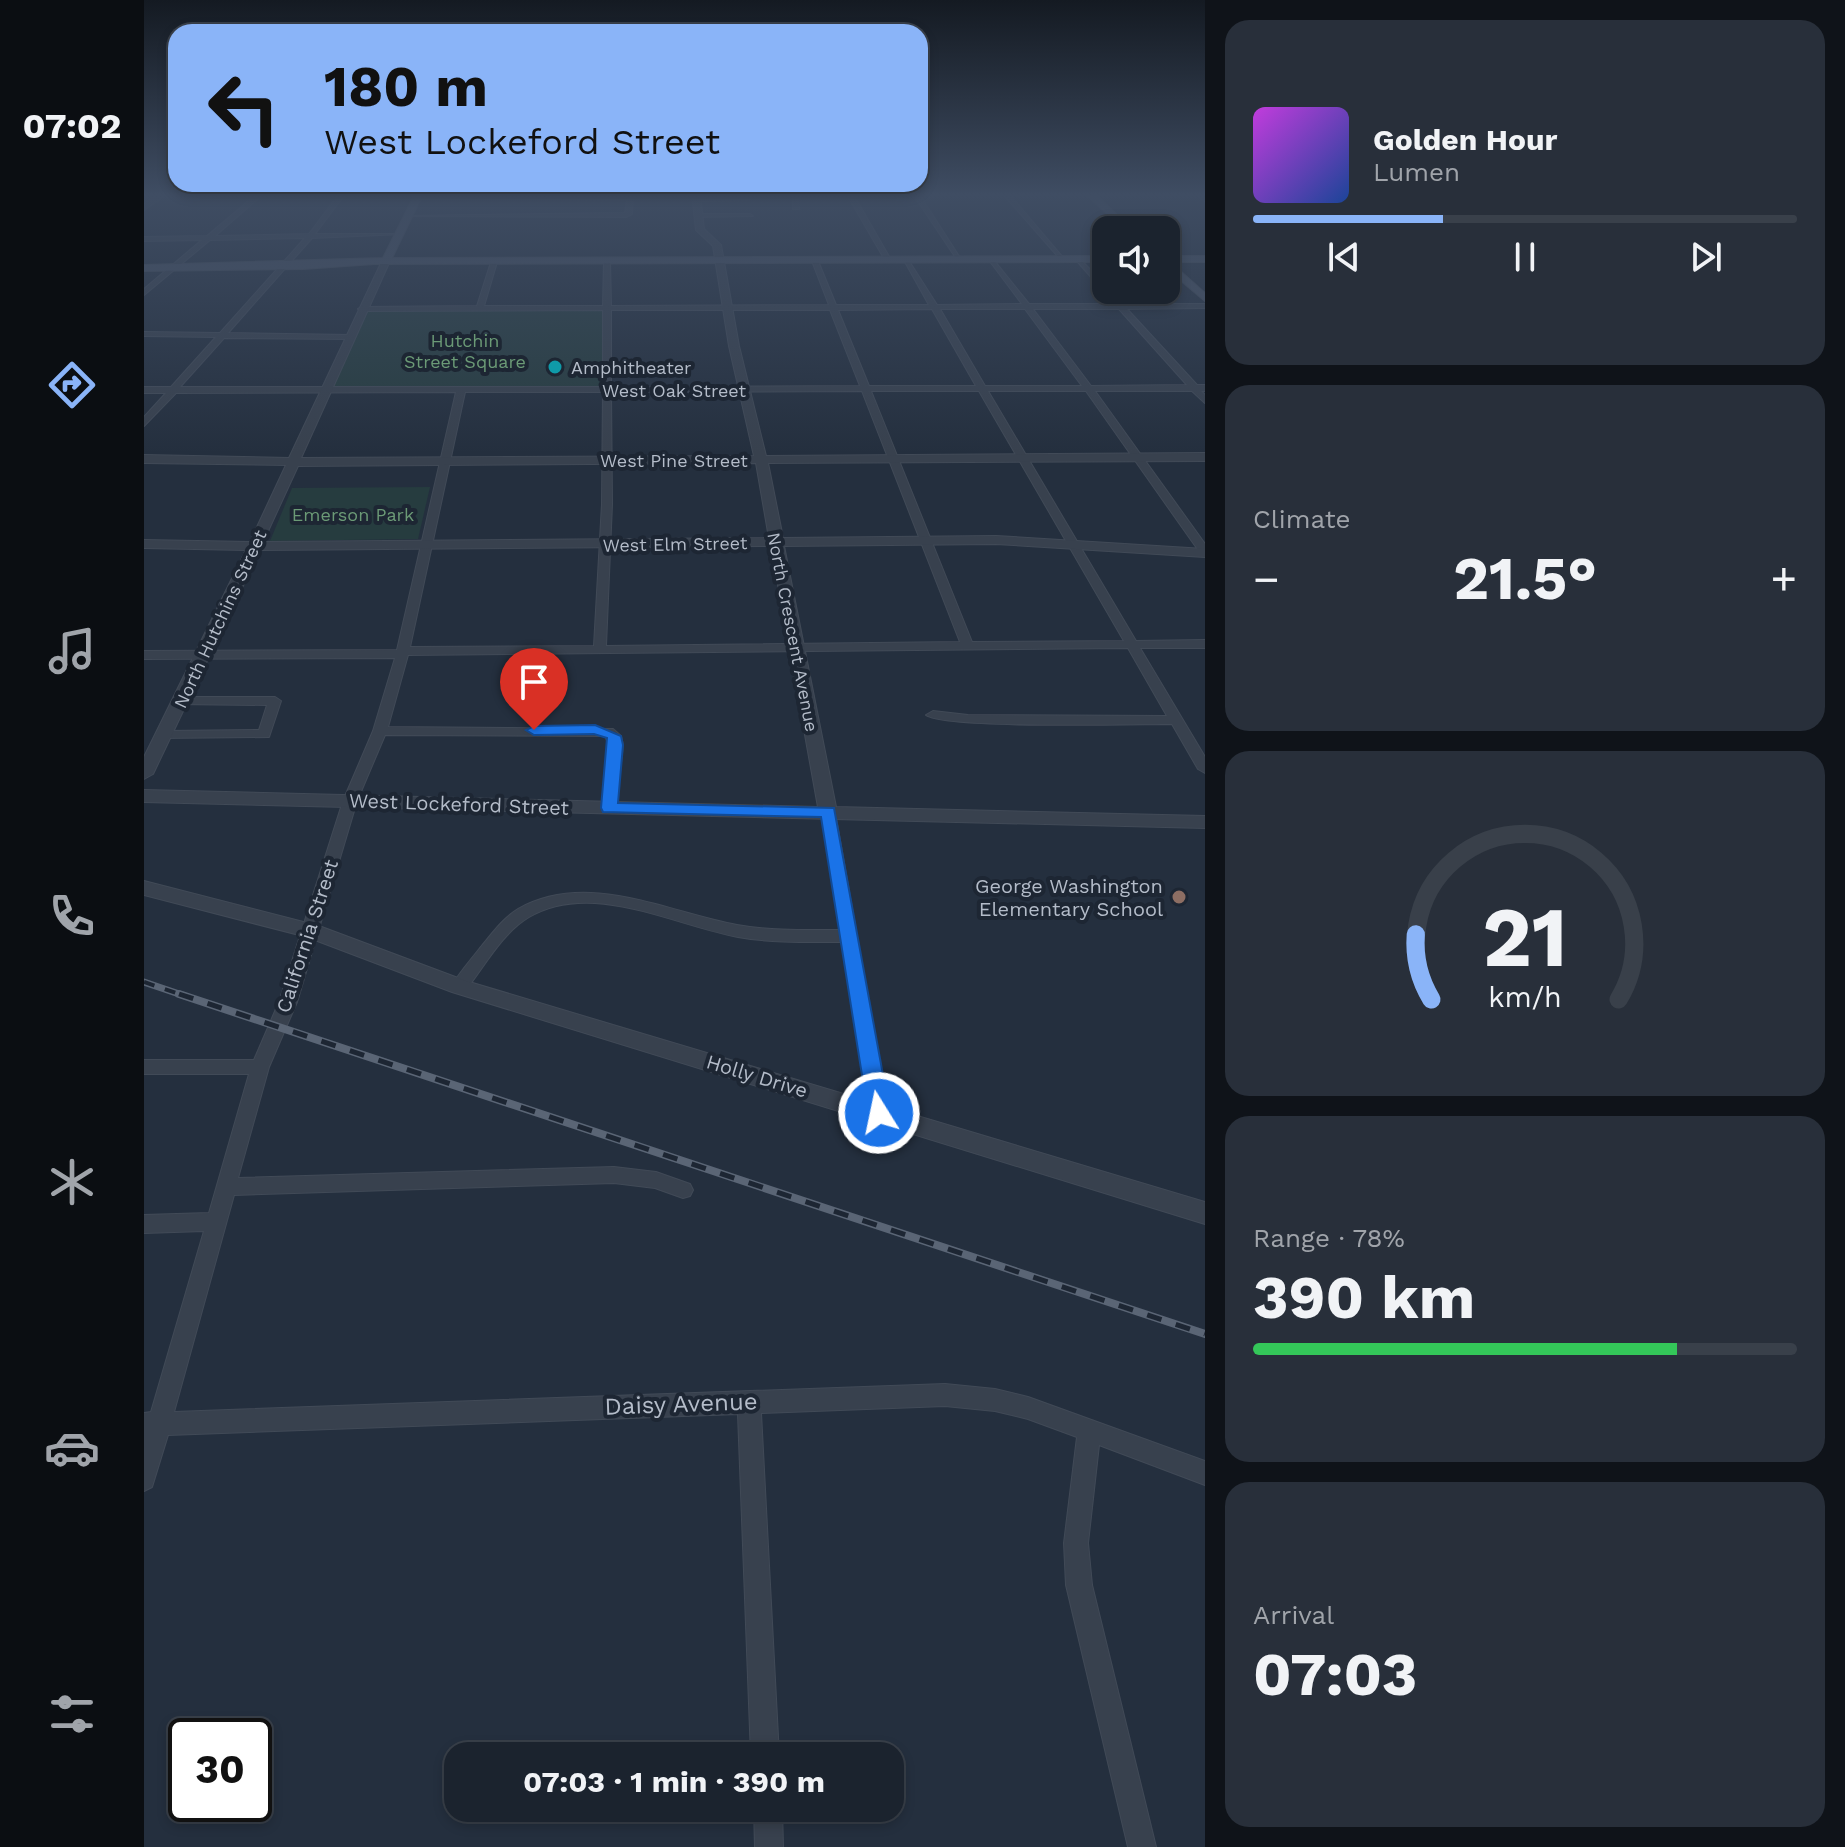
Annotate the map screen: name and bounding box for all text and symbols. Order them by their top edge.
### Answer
text: 180 m [324,54,488,120]
icon: left [192,56,296,160]
text: 07:02 [23,105,122,147]
text: West Lockeford Street [324,121,720,163]
text: Golden Hour [1373,122,1557,157]
text: Lumen [1373,157,1460,187]
map controls [1092,216,1180,304]
button: sound [1092,216,1180,304]
icon: previous [1322,235,1366,279]
icon: pause [1503,235,1547,279]
icon: next [1684,235,1728,279]
park label: Hutchin Street Square [404,330,526,372]
icon: directions [44,357,100,413]
place label: Amphitheater [571,357,691,378]
marker: Amphitheater [546,358,564,376]
street label: West Oak Street [602,380,746,401]
street label: West Pine Street [600,450,748,471]
park label: Emerson Park [292,504,414,525]
text: Climate [1253,504,1351,534]
street label: North Hutchins Street [169,526,271,711]
street label: North Crescent Avenue [763,530,823,734]
street label: West Elm Street [602,532,748,556]
text: 21.5° [1453,543,1597,614]
text: − [1253,553,1280,605]
text: + [1770,553,1797,605]
icon: music [44,623,100,679]
pin [500,648,568,730]
icon: arrive [512,660,556,704]
street label: West Lockeford Street [349,788,570,820]
street label: California Street [271,856,343,1016]
place label: George Washington Elementary School [975,874,1163,921]
icon: phone [44,888,100,944]
marker: George Washington Elementary School [1170,888,1188,906]
text: 21 [1482,888,1568,985]
text: km/h [1488,980,1562,1014]
street label: Holly Drive [703,1049,811,1103]
position arrow [837,1071,921,1155]
icon: climate [44,1154,100,1210]
text: Range · 78% [1253,1223,1405,1253]
text: 390 km [1253,1262,1475,1333]
street label: Daisy Avenue [604,1387,758,1421]
icon: car [44,1420,100,1476]
text: Arrival [1253,1600,1334,1630]
text: 07:03 [1253,1639,1417,1710]
icon: filters [44,1686,100,1742]
speed limit sign: 30 [168,1718,272,1822]
text: 07:03 · 1 min · 390 m [523,1764,825,1799]

